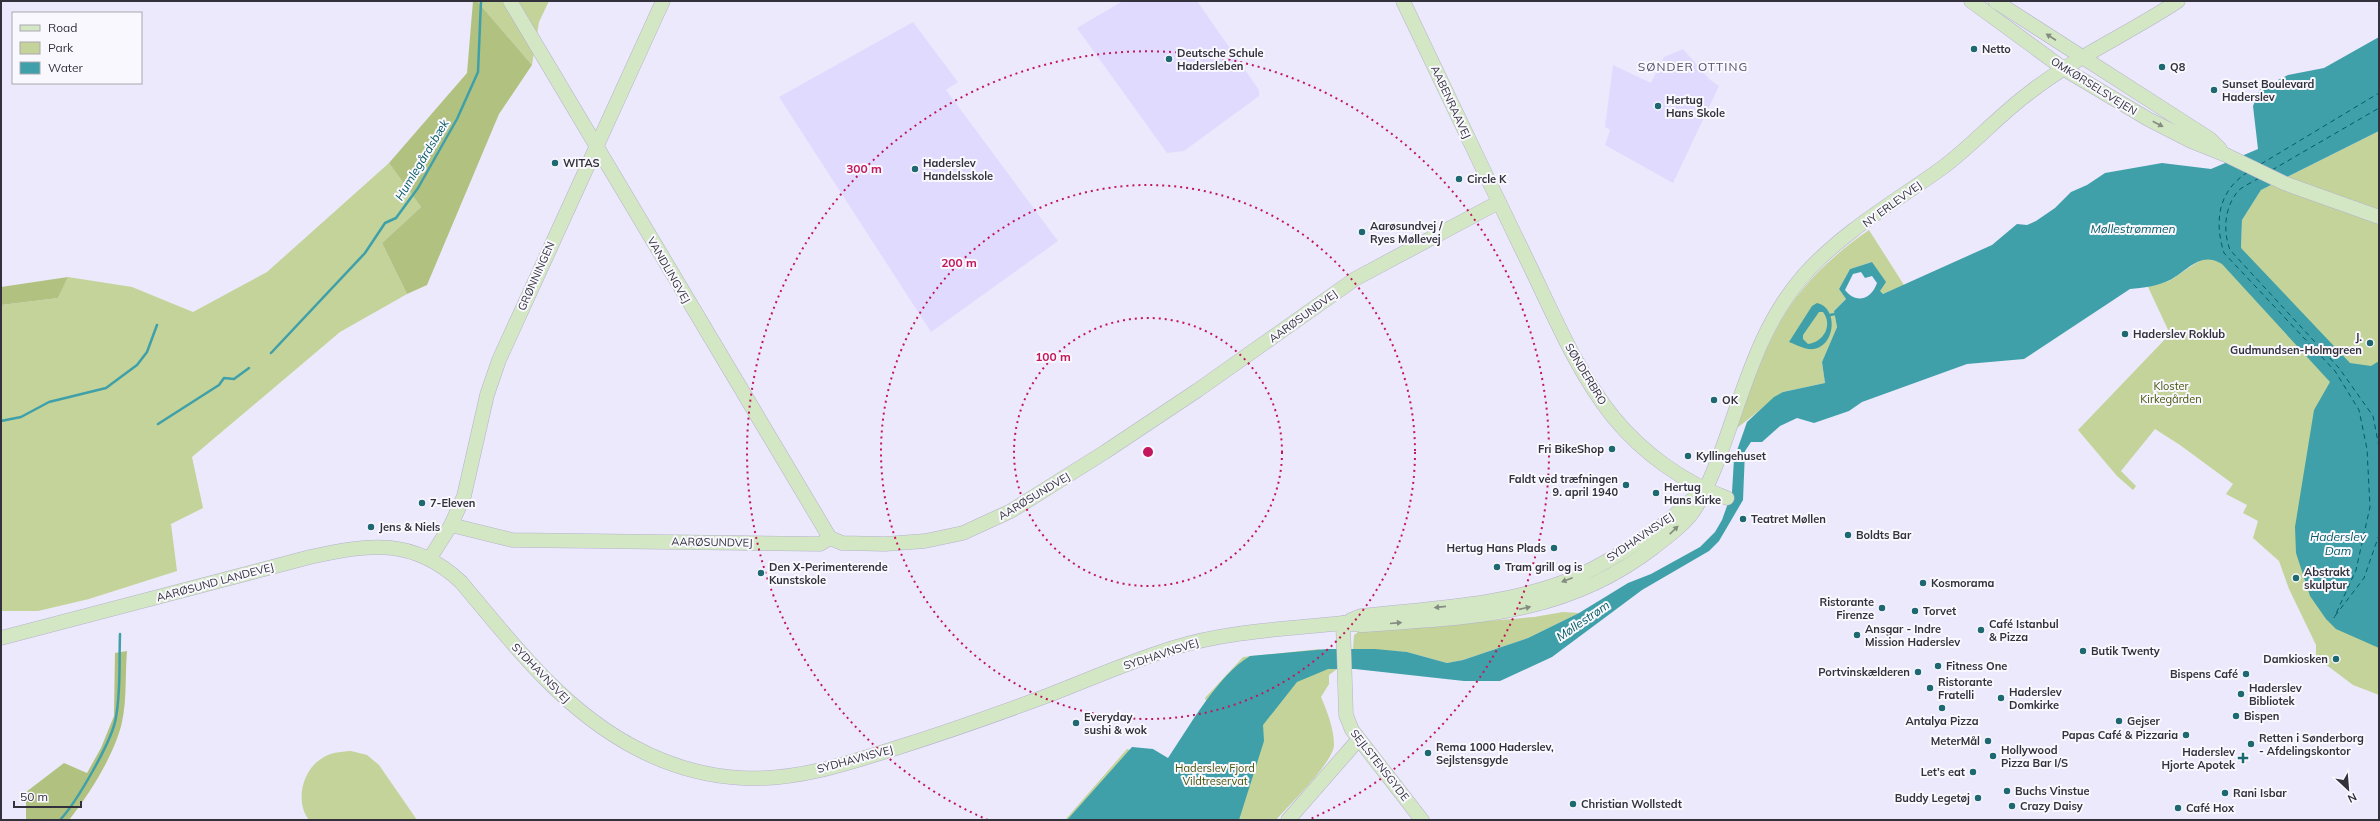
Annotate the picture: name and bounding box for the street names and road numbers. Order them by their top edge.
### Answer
street label: OMKØRSELSVEJEN [2048,54,2140,118]
street label: AABENRAAVEJ [1428,63,1474,141]
street label: NY ERLEVVEJ [1860,178,1924,230]
street label: VANDLINGVEJ [644,234,694,306]
street label: GRØNNINGEN [514,239,558,313]
street label: AARØSUNDVEJ [1266,286,1340,346]
street label: SØNDERBRO [1562,341,1610,407]
street label: AARØSUNDVEJ [996,469,1072,523]
street label: SYDHAVNSVEJ [1604,509,1676,565]
street label: AARØSUNDVEJ [671,534,753,550]
street label: AARØSUND LANDEVEJ [155,560,275,604]
street label: SYDHAVNSVEJ [1122,635,1200,673]
street label: SYDHAVNSVEJ [509,640,573,706]
street label: SEJLSTENSGYDE [1348,726,1412,804]
street label: SYDHAVNSVEJ [815,742,895,776]

